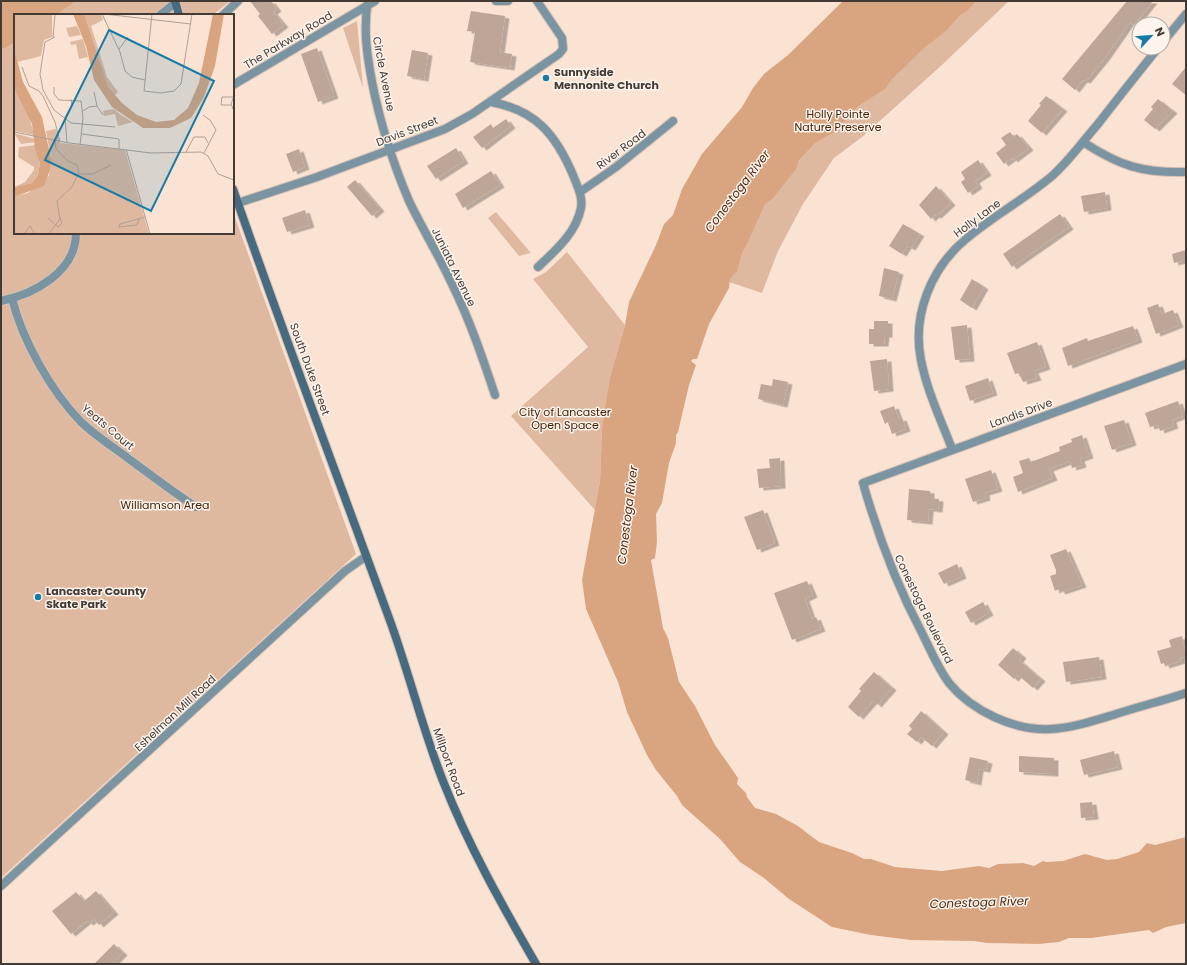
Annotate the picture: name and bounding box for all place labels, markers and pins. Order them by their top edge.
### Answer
place label: Sunnyside Mennonite Church [554,64,659,93]
marker: Sunnyside Mennonite Church [541,73,551,83]
place label: Lancaster County Skate Park [46,583,146,612]
marker: Lancaster County Skate Park [33,592,43,602]

